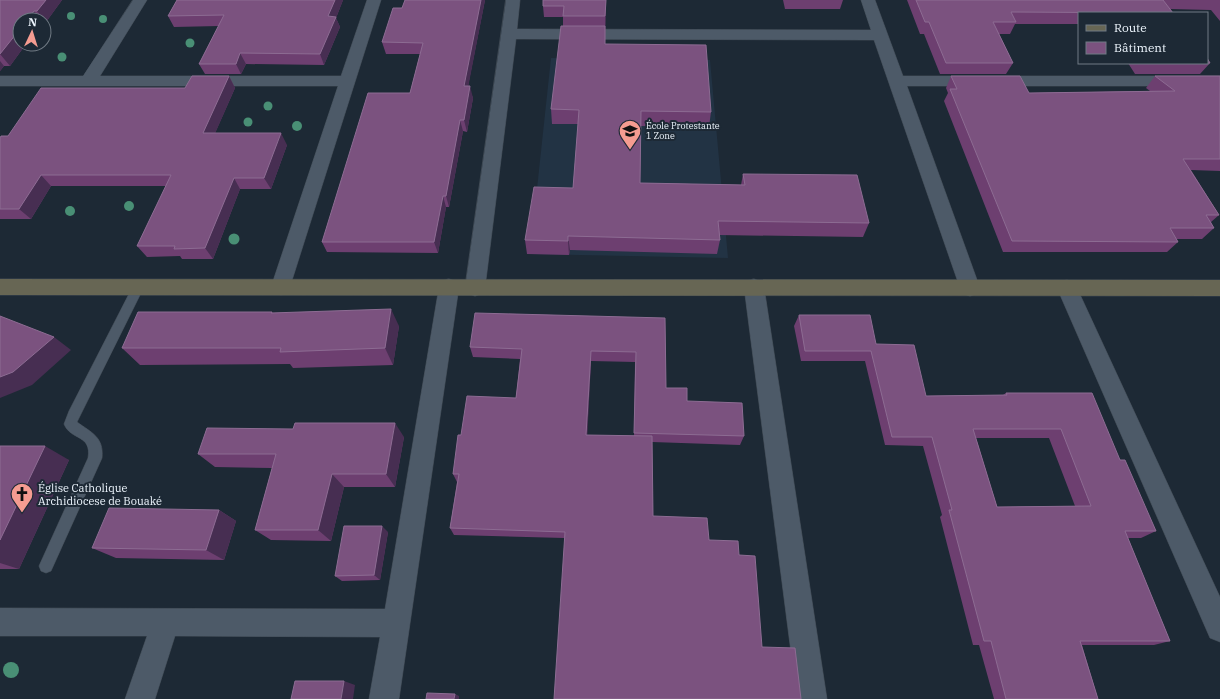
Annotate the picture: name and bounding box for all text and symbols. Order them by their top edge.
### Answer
north arrow [12,12,52,52]
legend [1078,12,1208,64]
text: N [28,15,38,29]
text: Route [1114,20,1147,35]
text: Bâtiment [1114,40,1166,55]
school or university icon: École Protestante 1 Zone [617,118,643,151]
place label: École Protestante 1 Zone [646,119,720,141]
church icon: Église Catholique Archidiocese de Bouaké [9,481,35,514]
place label: Église Catholique Archidiocese de Bouaké [38,481,162,508]

